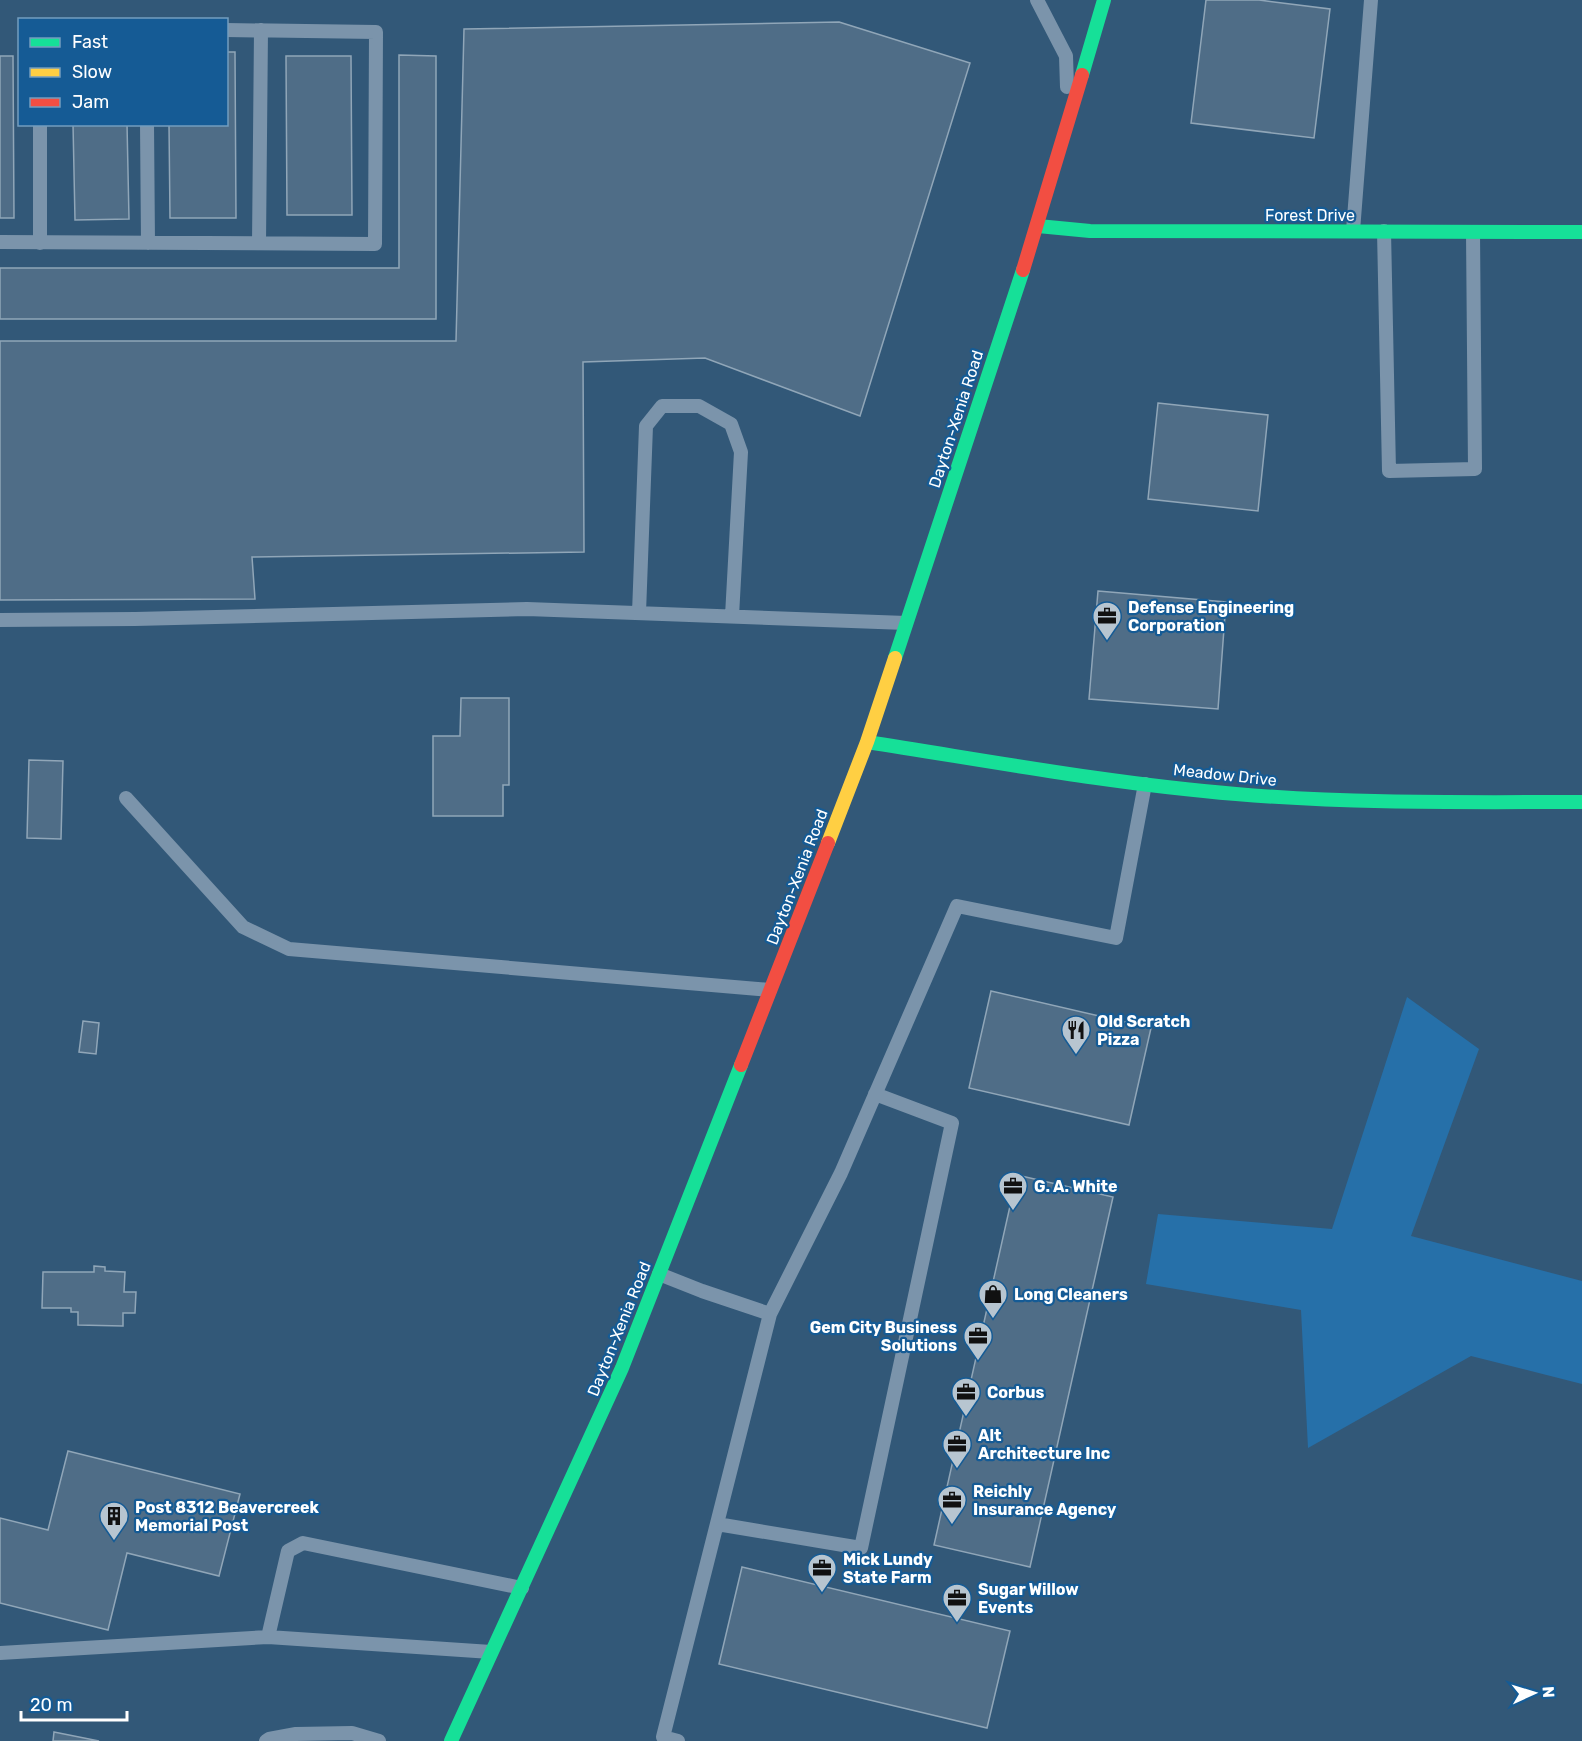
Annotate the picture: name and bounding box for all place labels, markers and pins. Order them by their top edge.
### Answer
place label: Defense Engineering Corporation [1128,598,1294,635]
office icon: Defense Engineering Corporation [1091,600,1123,642]
place label: Old Scratch Pizza [1097,1012,1190,1049]
restaurant icon: Old Scratch Pizza [1060,1014,1092,1056]
office icon: G. A. White [997,1170,1029,1212]
place label: G. A. White [1034,1177,1118,1196]
shop icon: Long Cleaners [977,1278,1009,1320]
place label: Long Cleaners [1014,1285,1128,1304]
place label: Gem City Business Solutions [810,1318,957,1355]
office icon: Gem City Business Solutions [962,1320,994,1362]
office icon: Corbus [950,1376,982,1418]
place label: Corbus [987,1383,1045,1402]
place label: Alt Architecture Inc [978,1426,1110,1463]
office icon: Alt Architecture Inc [941,1428,973,1470]
place label: Reichly Insurance Agency [973,1482,1117,1519]
office icon: Reichly Insurance Agency [936,1484,968,1526]
place label: Post 8312 Beavercreek Memorial Post [135,1498,320,1535]
building icon: Post 8312 Beavercreek Memorial Post [98,1500,130,1542]
place label: Mick Lundy State Farm [843,1550,933,1587]
office icon: Mick Lundy State Farm [806,1552,838,1594]
place label: Sugar Willow Events [978,1580,1079,1617]
office icon: Sugar Willow Events [941,1582,973,1624]

